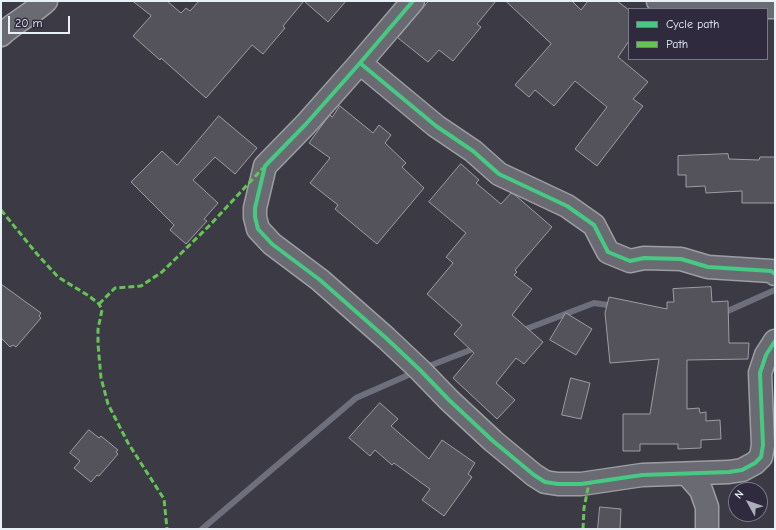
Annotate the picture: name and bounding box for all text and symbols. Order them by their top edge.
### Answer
scale bar [10,8,72,34]
legend [628,8,768,60]
text: 20 m [15,16,43,30]
text: Cycle path [666,17,719,31]
text: Path [666,37,688,51]
north arrow [728,482,768,522]
text: N [732,488,746,502]

